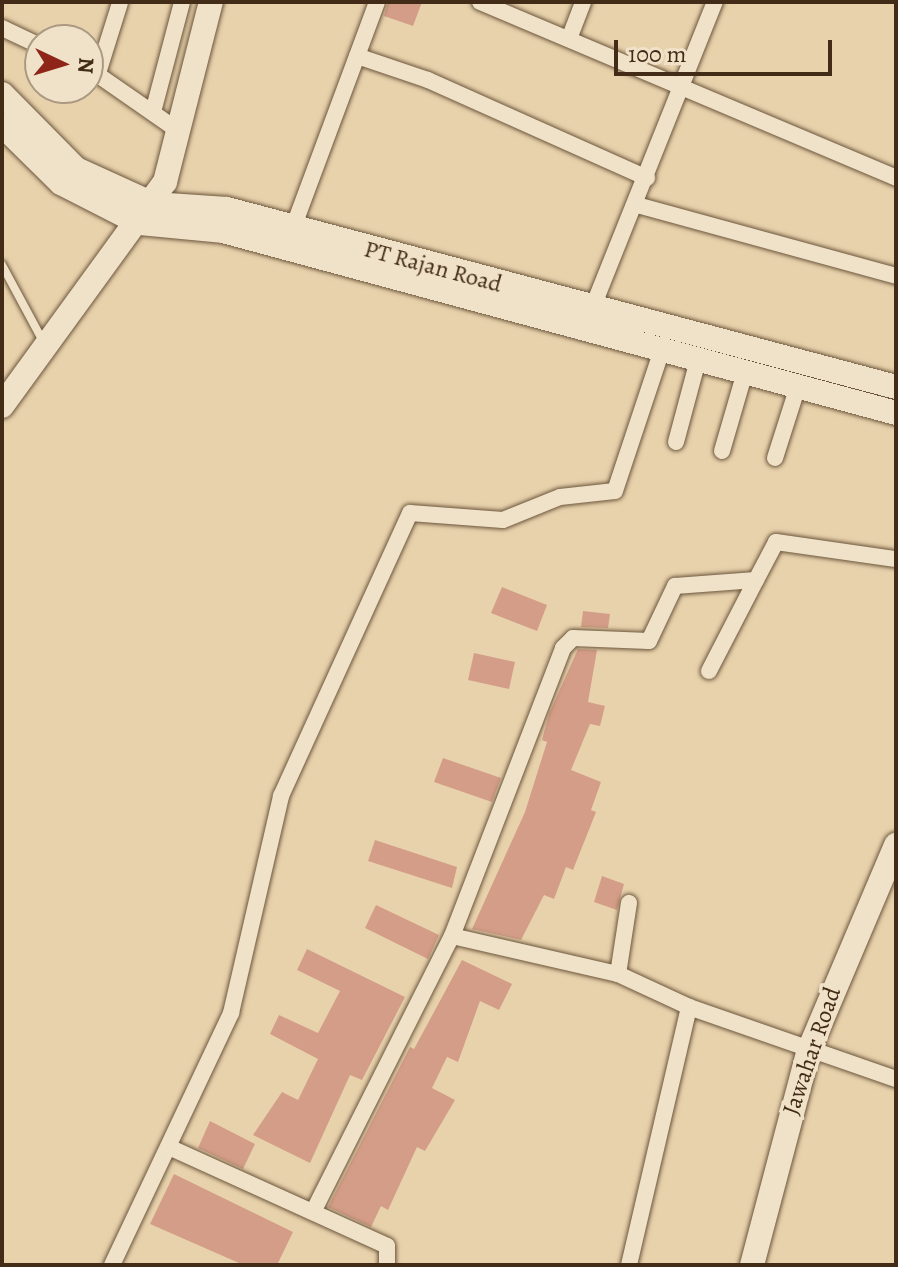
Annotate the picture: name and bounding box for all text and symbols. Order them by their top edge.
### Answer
north arrow [24,24,104,104]
scale bar [618,24,836,74]
text: 100 m [628,38,687,70]
text: N [70,56,101,75]
street label: PT Rajan Road [361,235,505,299]
street label: Jawahar Road [777,983,847,1119]

